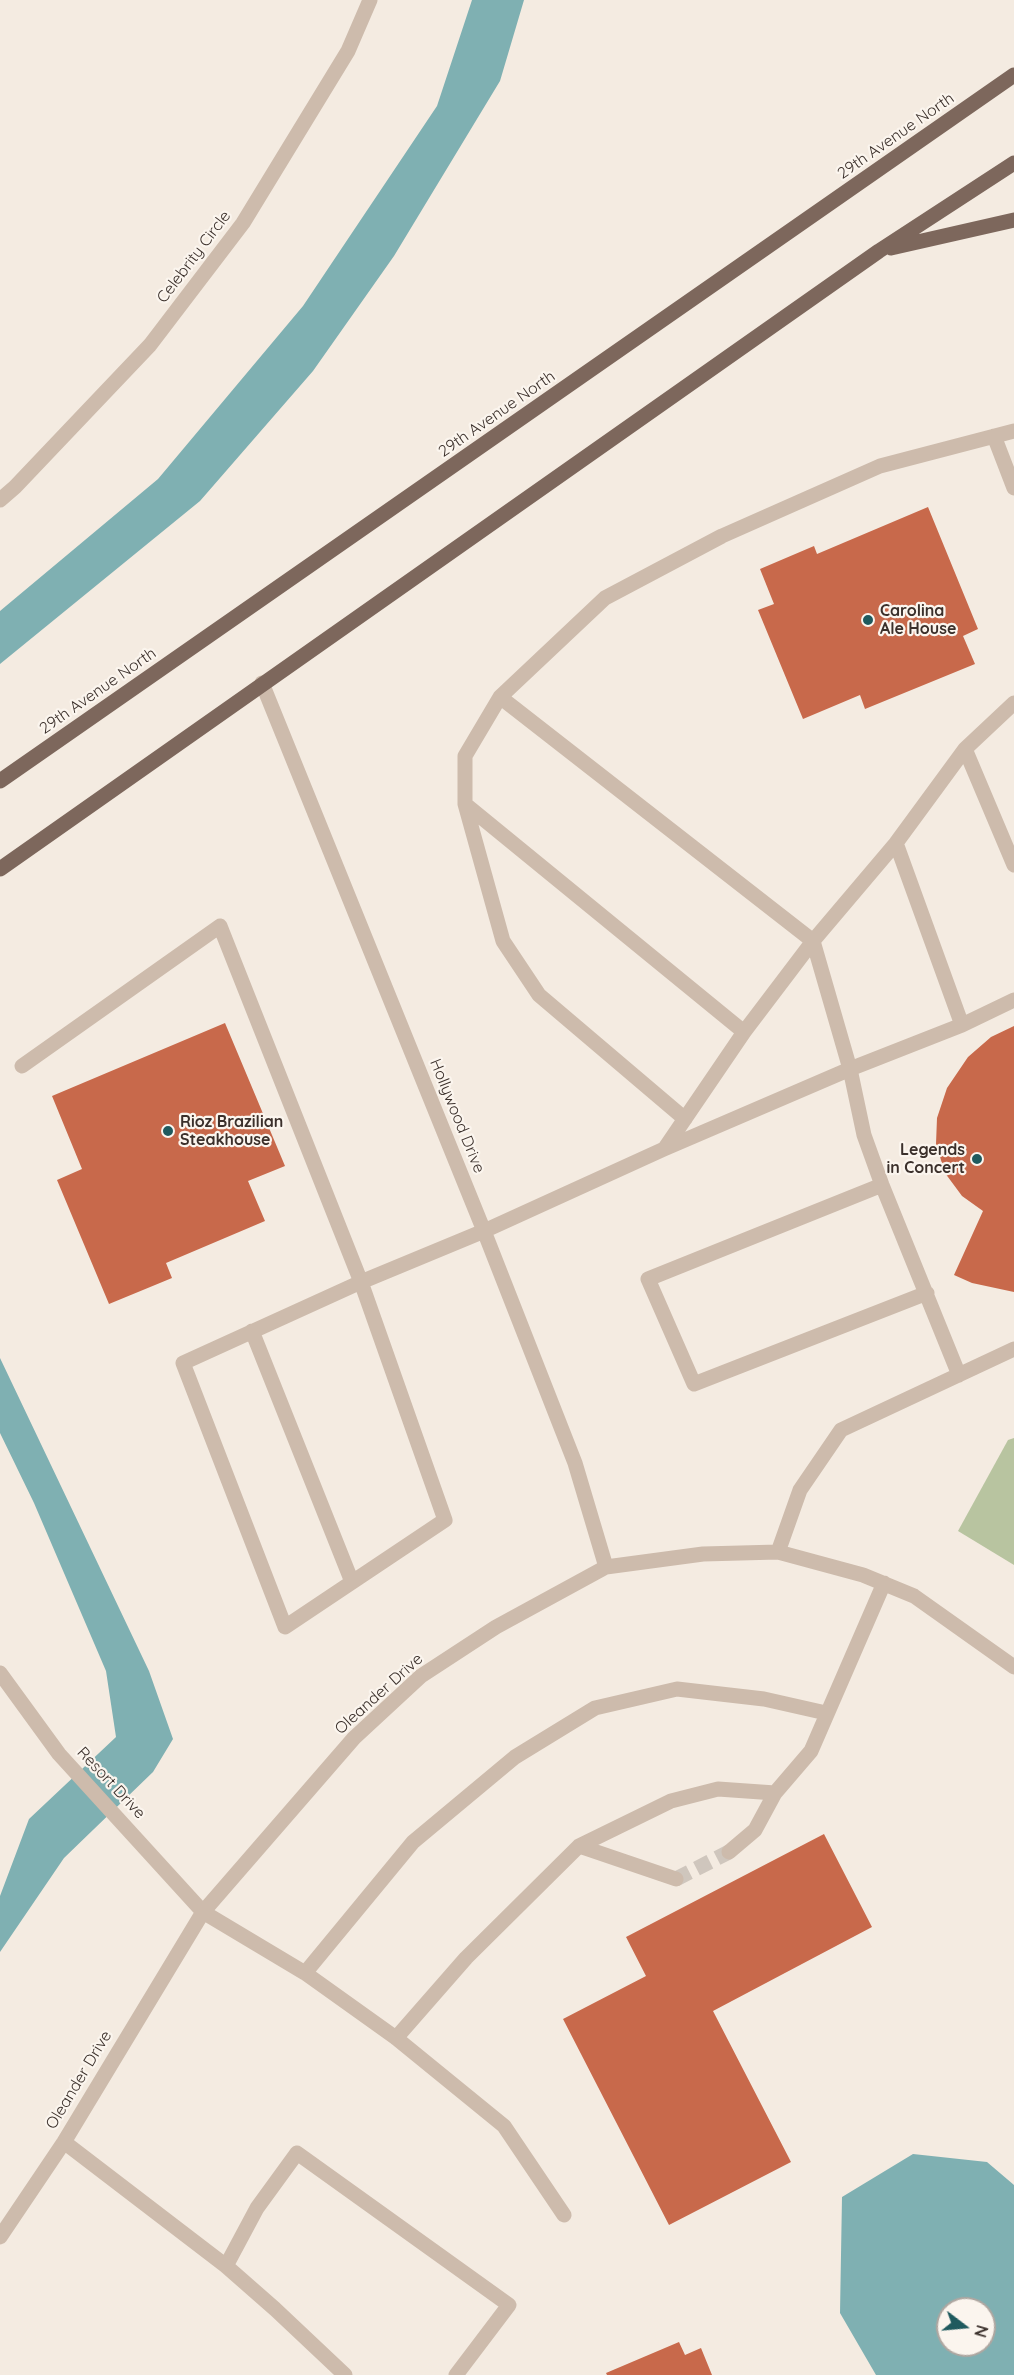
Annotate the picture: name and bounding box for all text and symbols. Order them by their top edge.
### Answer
street label: 29th Avenue North [834,89,958,183]
street label: Celebrity Circle [153,207,235,307]
street label: 29th Avenue North [435,367,559,461]
place label: Carolina Ale House [880,601,956,639]
marker: Carolina Ale House [861,613,875,627]
street label: 29th Avenue North [36,644,160,738]
street label: Hollywood Drive [425,1056,489,1176]
place label: Rioz Brazilian Steakhouse [180,1112,283,1150]
marker: Rioz Brazilian Steakhouse [161,1124,175,1138]
place label: Legends in Concert [886,1140,965,1178]
marker: Legends in Concert [970,1152,984,1166]
street label: Oleander Drive [331,1650,427,1738]
street label: Resort Drive [73,1743,149,1823]
street label: Oleander Drive [42,2027,116,2133]
north arrow [936,2297,996,2357]
text: N [970,2323,993,2340]

